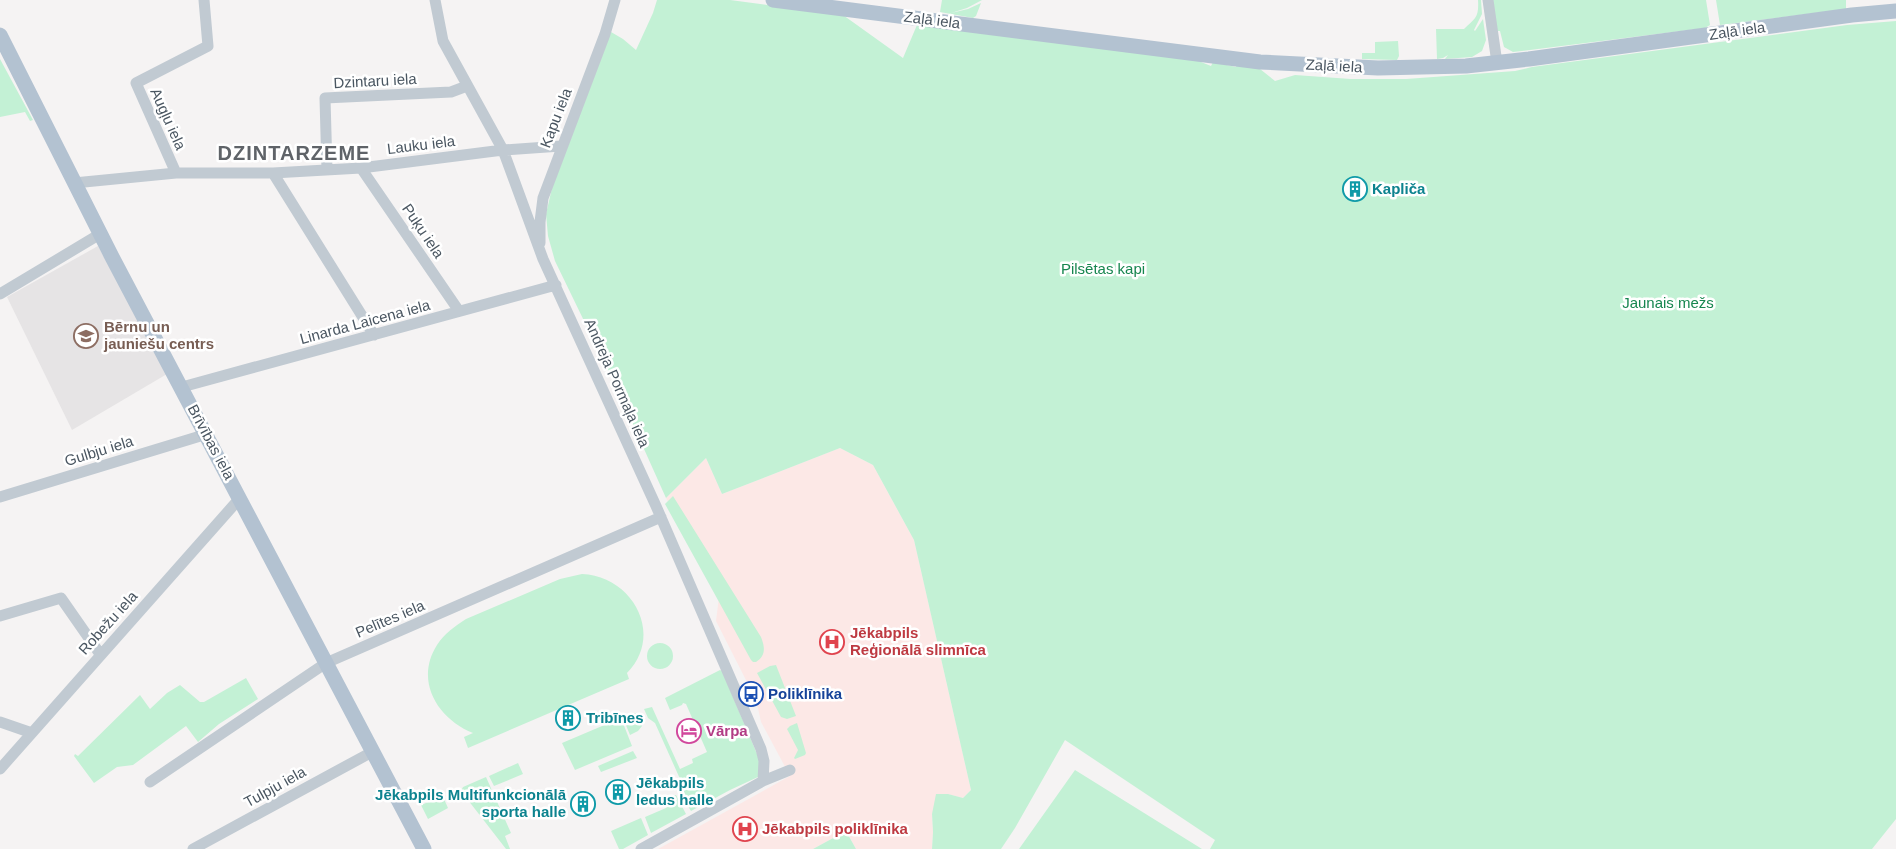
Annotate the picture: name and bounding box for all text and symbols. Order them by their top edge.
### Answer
street label: Zaļā iela [903,8,962,31]
street label: Zaļā iela [1708,18,1767,43]
street label: Zaļā iela [1305,56,1363,76]
street label: Dzintaru iela [333,70,418,91]
street label: Augļu iela [147,85,190,153]
street label: Kapu iela [536,85,575,150]
street label: Lauku iela [386,132,457,157]
district label: DZINTARZEME [218,142,370,164]
building icon: Kapliča [1342,176,1368,202]
place label: Kapliča [1372,180,1426,197]
street label: Puķu iela [399,200,448,262]
park label: Pilsētas kapi [1061,260,1145,277]
park label: Jaunais mežs [1622,294,1714,311]
street label: Linarda Laicena iela [298,296,433,347]
street label: Andreja Pormaļa iela [581,316,654,450]
place label: Bērnu un jauniešu centrs [103,318,214,352]
school or university icon: Bērnu un jauniešu centrs [73,323,99,349]
street label: Brīvības iela [185,401,239,483]
street label: Gulbju iela [62,432,136,469]
street label: Robežu iela [75,587,141,658]
street label: Pelītes iela [353,596,428,641]
place label: Jēkabpils Reģionālā slimnīca [850,624,987,658]
hospital icon: Jēkabpils Reģionālā slimnīca [819,629,845,655]
bus stop icon: Poliklīnika [738,681,764,707]
place label: Poliklīnika [768,685,843,702]
building icon: Tribīnes [555,705,581,731]
place label: Tribīnes [586,709,644,726]
hotel icon: Vārpa [676,718,702,744]
place label: Vārpa [706,722,748,739]
street label: Tulpju iela [241,762,309,810]
place label: Jēkabpils ledus halle [636,774,714,808]
building icon: Jēkabpils ledus halle [605,779,631,805]
place label: Jēkabpils Multifunkcionālā sporta halle [375,786,567,820]
building icon: Jēkabpils Multifunkcionālā sporta halle [570,791,596,817]
hospital icon: Jēkabpils poliklīnika [732,816,758,842]
place label: Jēkabpils poliklīnika [762,820,909,837]

